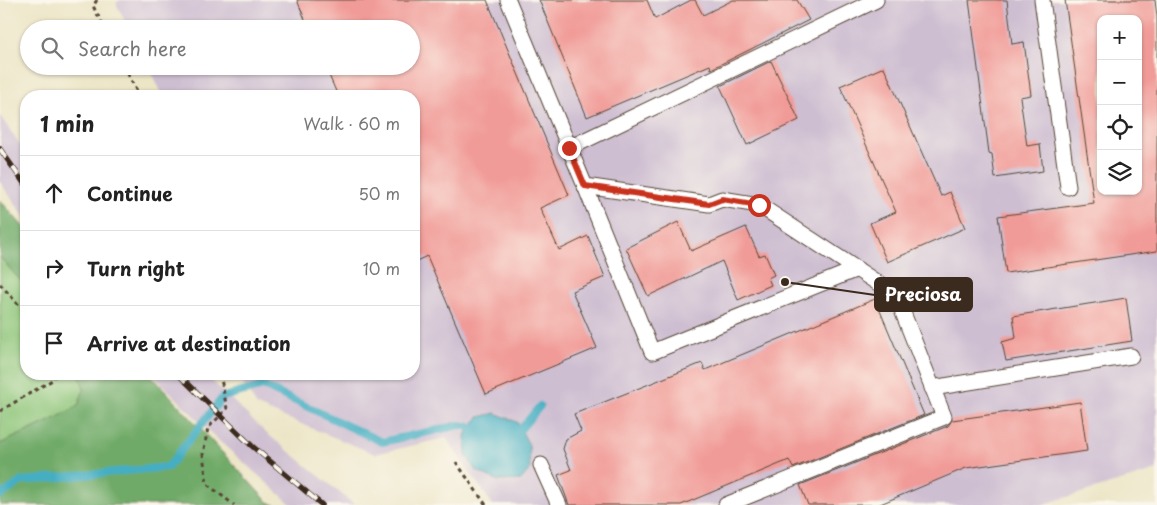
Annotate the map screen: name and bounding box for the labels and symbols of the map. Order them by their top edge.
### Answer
route end [558,137,581,160]
route start [748,194,771,217]
callout: Preciosa [875,278,972,311]
text: Preciosa [885,280,961,307]

